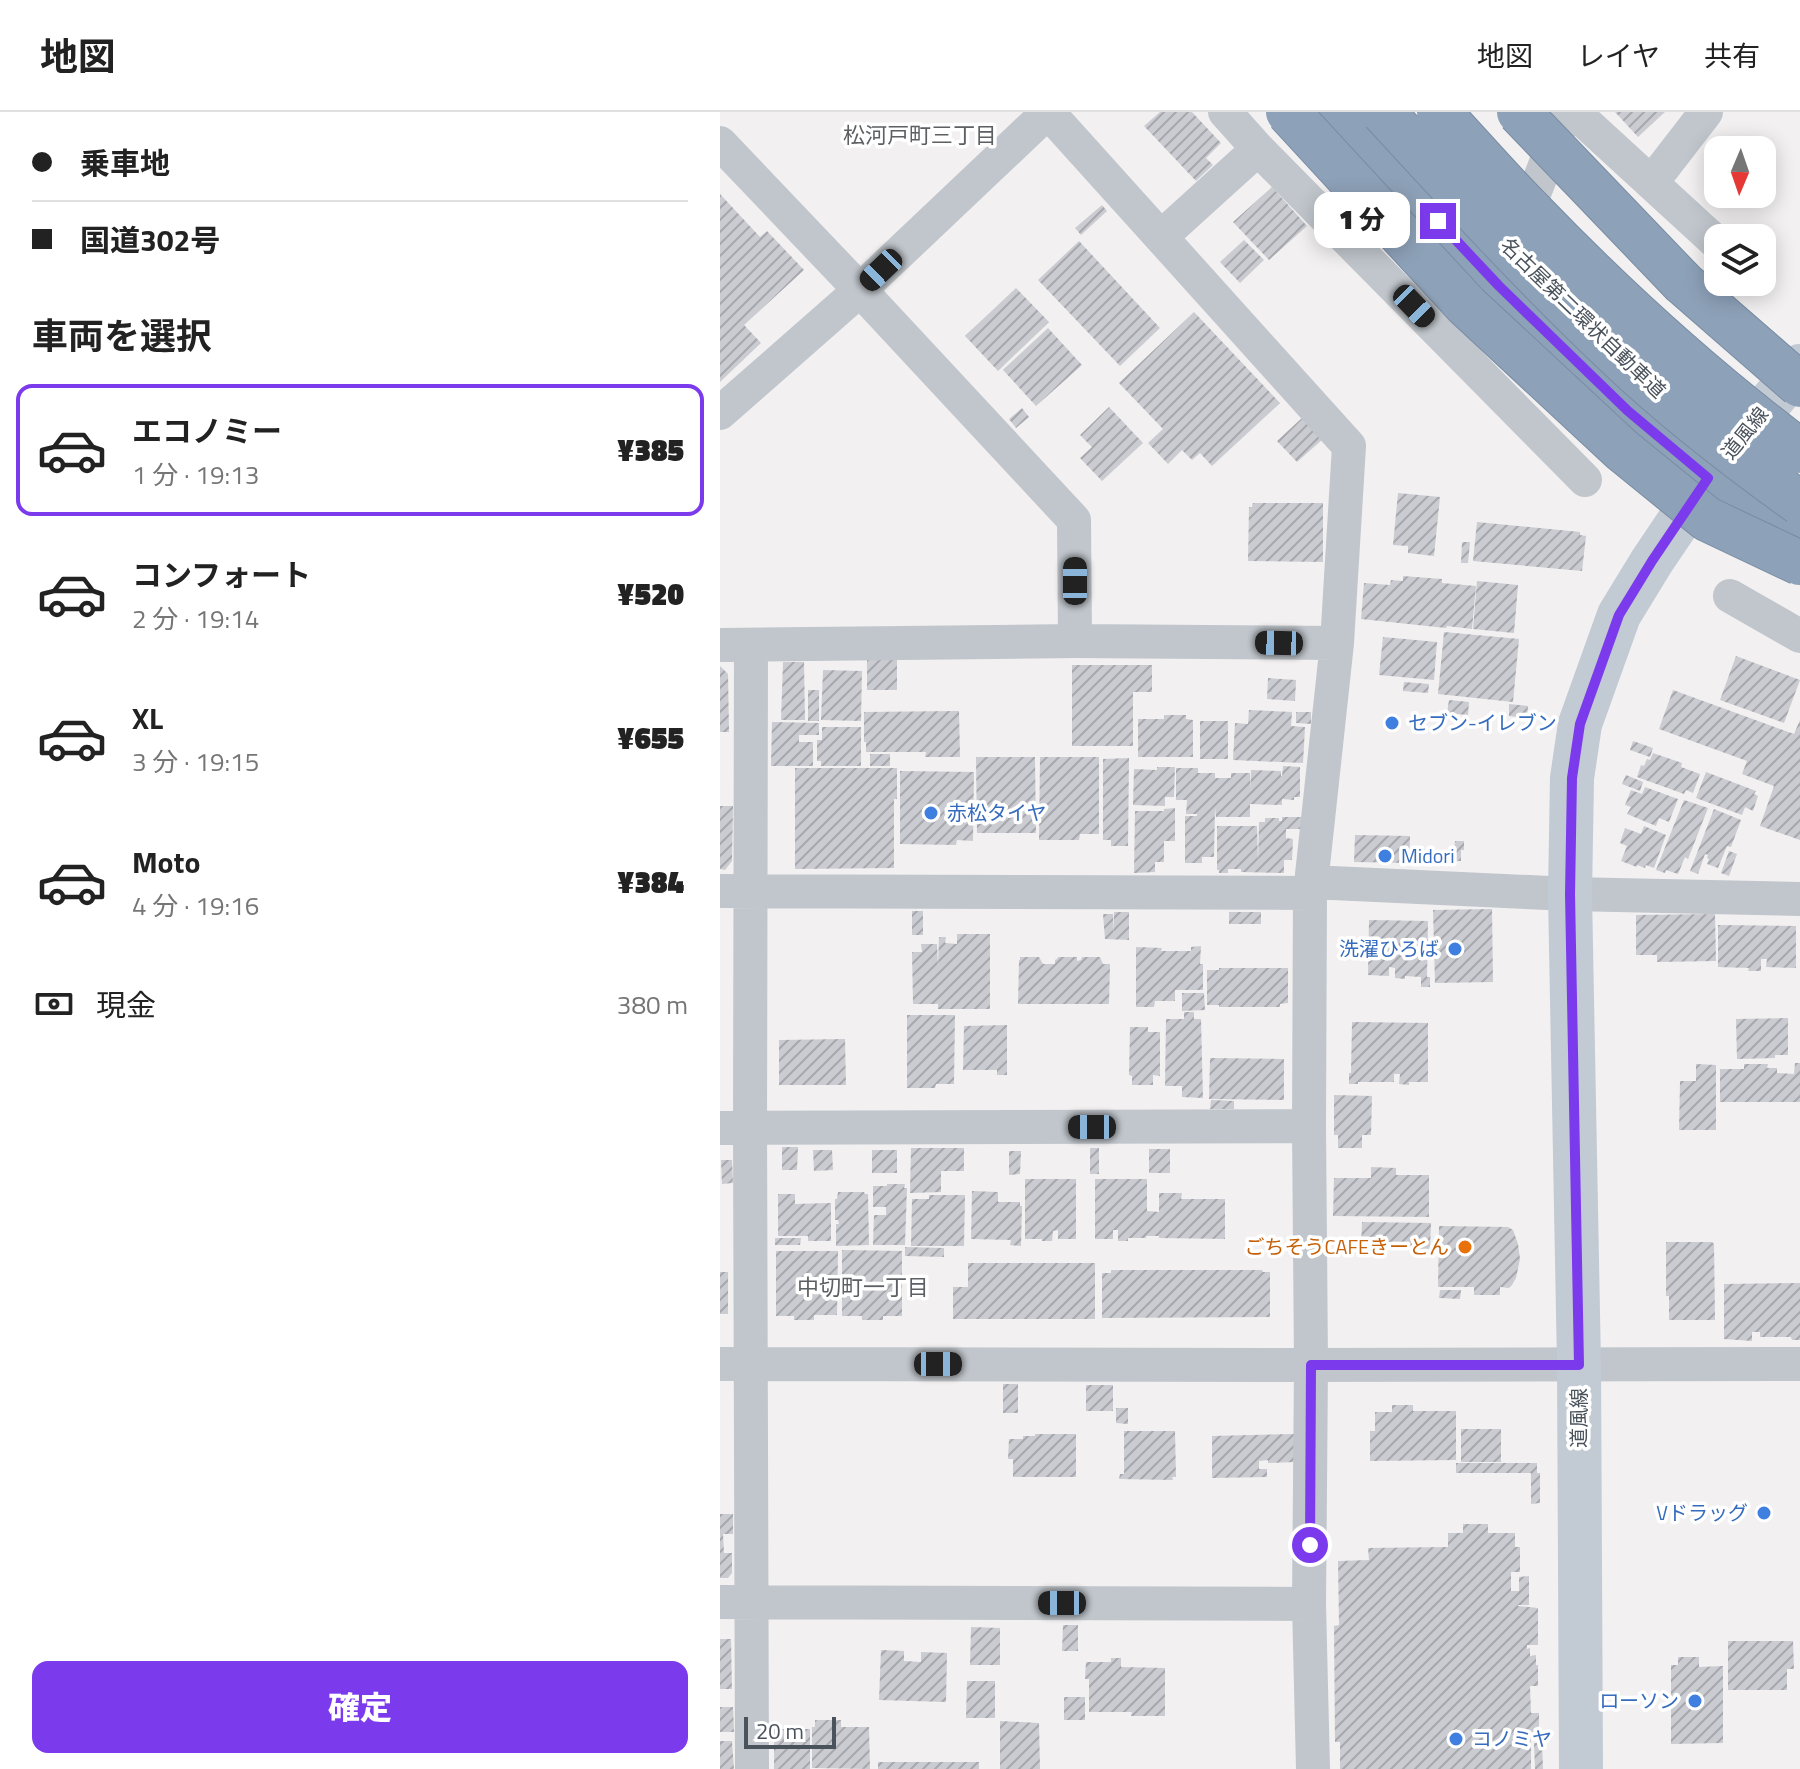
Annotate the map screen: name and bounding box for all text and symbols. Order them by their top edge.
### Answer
text: 地図 [40,27,116,85]
text: 地図 [1477,34,1533,77]
text: レイヤ [1577,34,1660,77]
text: 共有 [1704,34,1760,77]
district label: 松河戸町三丁目 [843,118,997,152]
north arrow [1704,136,1776,208]
map controls [1704,136,1776,296]
text: 乗車地 [80,140,170,186]
callout: 1 分 [1314,193,1410,249]
text: 1 分 [1339,200,1385,239]
route end [1420,203,1456,239]
text: 国道302号 [80,217,220,263]
button: layers [1704,224,1776,296]
street label: 名古屋第二環状自動車道 [1493,230,1673,405]
car [855,245,907,295]
car [1389,280,1439,332]
text: 車両を選択 [32,308,212,363]
street label: 道風線 [1714,400,1776,466]
text: エコノミー [132,408,282,454]
icon: car [36,414,108,486]
text: ¥385 [617,427,684,473]
text: 1 分 · 19:13 [132,455,259,494]
text: コンフォート [132,552,311,598]
car [1063,557,1087,605]
icon: car [36,558,108,630]
text: ¥520 [617,571,684,617]
text: 2 分 · 19:14 [132,599,259,638]
car [1255,631,1303,655]
text: XL [132,695,163,741]
icon: car [36,702,108,774]
place label: セブン-イレブン [1408,707,1557,738]
marker: セブン-イレブン [1383,714,1401,732]
text: ¥655 [617,715,684,761]
text: 3 分 · 19:15 [132,742,259,781]
place label: 赤松タイヤ [947,797,1046,828]
marker: 赤松タイヤ [922,804,940,822]
text: Moto [132,839,200,885]
place label: Midori [1401,840,1455,871]
icon: car [36,846,108,918]
marker: Midori [1376,847,1394,865]
text: ¥384 [617,859,684,905]
text: 4 分 · 19:16 [132,886,259,925]
place label: 洗濯ひろば [1339,933,1439,964]
marker: 洗濯ひろば [1446,940,1464,958]
icon: cash [32,982,76,1026]
text: 現金 [96,982,156,1028]
text: 380 m [617,985,688,1024]
car [1068,1115,1116,1139]
place label: ごちそうCAFEきーとん [1245,1231,1449,1262]
marker: ごちそうCAFEきーとん [1456,1238,1474,1256]
district label: 中切町一丁目 [797,1270,929,1304]
car [914,1352,962,1376]
street label: 道風線 [1563,1388,1594,1448]
place label: Vドラッグ [1656,1497,1748,1528]
marker: Vドラッグ [1755,1504,1773,1522]
route start [1292,1527,1328,1563]
car [1038,1591,1086,1615]
button: 確定 [32,1661,688,1753]
place label: ローソン [1599,1685,1679,1716]
marker: ローソン [1686,1692,1704,1710]
scale bar [744,1713,836,1749]
text: 20 m [756,1714,804,1748]
place label: コノミヤ [1472,1723,1552,1754]
marker: コノミヤ [1447,1730,1465,1748]

